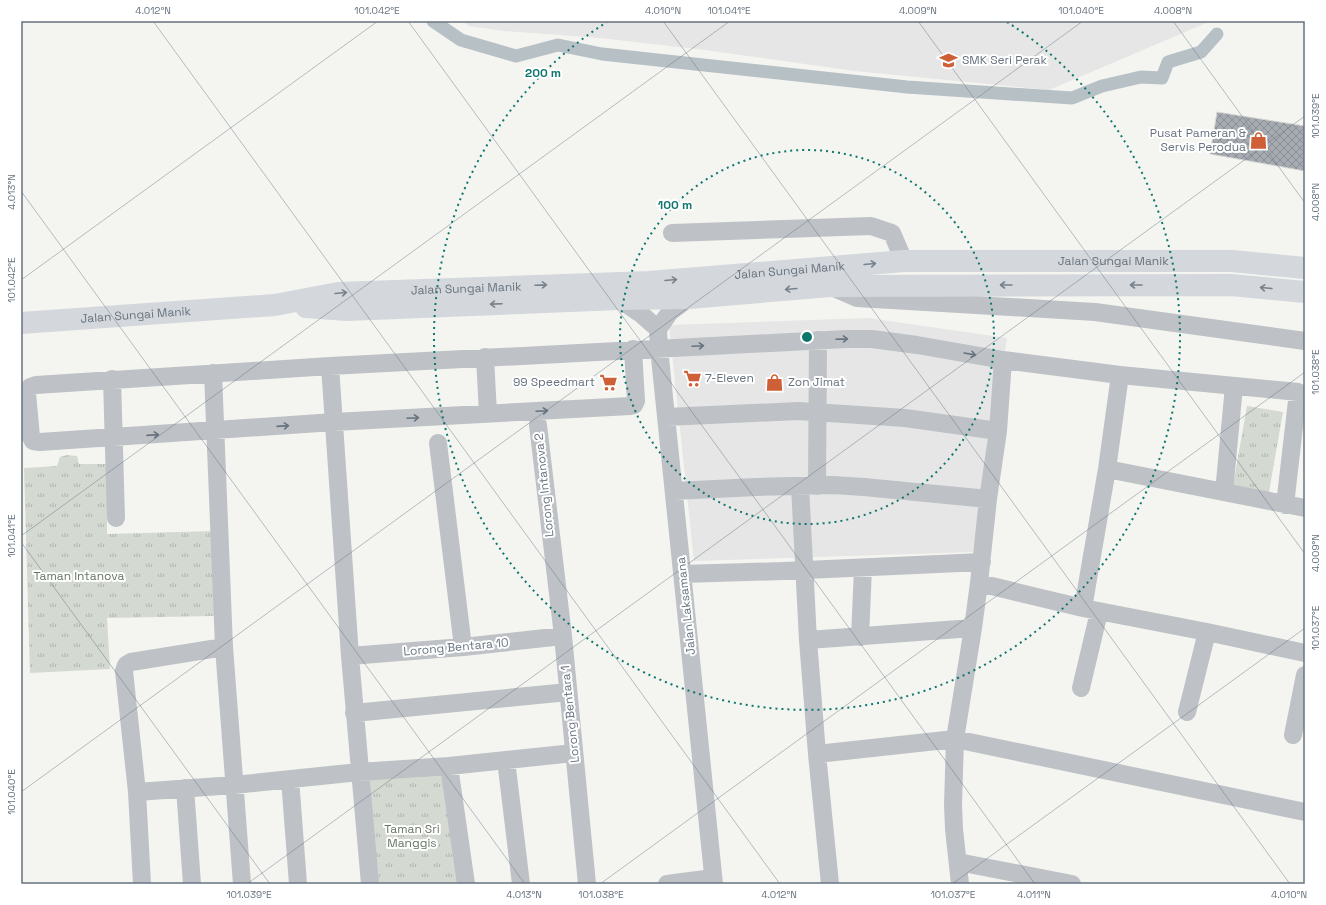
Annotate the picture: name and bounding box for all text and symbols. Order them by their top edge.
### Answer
text: 4.012°N [135,4,171,17]
text: 101.042°E [354,4,400,17]
text: 4.010°N [645,4,681,17]
text: 101.041°E [707,4,751,17]
text: 4.009°N [899,4,937,17]
text: 101.040°E [1058,4,1104,17]
text: 4.008°N [1154,4,1192,17]
school or university icon: SMK Seri Perak [939,50,959,70]
place label: SMK Seri Perak [962,52,1047,68]
text: 200 m [525,65,561,81]
text: 101.039°E [1309,93,1322,139]
place label: Pusat Pameran & Servis Perodua [1150,125,1246,155]
shop icon: Pusat Pameran & Servis Perodua [1249,130,1269,150]
text: 4.013°N [5,174,18,210]
text: 4.008°N [1309,183,1322,221]
text: 100 m [658,197,692,213]
street label: Jalan Sungai Manik [1058,253,1169,269]
text: 101.042°E [5,257,18,303]
street label: Jalan Sungai Manik [734,258,846,283]
one-way arrow [863,260,876,267]
one-way arrow [664,277,677,284]
street label: Jalan Sungai Manik [410,278,522,298]
one-way arrow [534,281,547,289]
one-way arrow [1000,281,1013,289]
one-way arrow [1130,281,1143,289]
one-way arrow [1260,284,1273,292]
one-way arrow [785,286,798,293]
one-way arrow [334,289,347,296]
one-way arrow [490,300,503,308]
street label: Jalan Sungai Manik [80,303,192,327]
centre of rings [800,330,814,344]
one-way arrow [835,335,848,343]
one-way arrow [691,342,704,349]
text: 101.038°E [1309,349,1322,395]
one-way arrow [964,351,977,359]
supermarket icon: 7-Eleven [682,368,702,388]
place label: 7-Eleven [705,370,754,386]
supermarket icon: 99 Speedmart [598,372,618,392]
shop icon: Zon Jimat [765,372,785,392]
place label: 99 Speedmart [513,374,595,390]
place label: Zon Jimat [788,374,845,390]
one-way arrow [535,408,548,415]
one-way arrow [406,415,419,422]
one-way arrow [276,422,289,429]
one-way arrow [146,431,159,438]
street label: Lorong Intanova 2 [531,432,557,538]
text: 101.041°E [5,514,18,558]
text: 4.009°N [1309,534,1322,572]
street label: Jalan Laksamana [673,556,699,656]
park label: Taman Intanova [34,568,124,584]
text: 101.037°E [1309,605,1322,650]
street label: Lorong Bentara 10 [403,634,509,660]
street label: Lorong Bentara 1 [557,665,583,763]
text: 101.040°E [5,769,18,815]
park label: Taman Sri Manggis [384,821,440,851]
text: 101.039°E [226,888,272,901]
text: 4.013°N [506,888,542,901]
text: 101.038°E [578,888,624,901]
text: 4.012°N [761,888,797,901]
text: 101.037°E [931,888,976,901]
text: 4.011°N [1017,888,1051,901]
text: 4.010°N [1271,888,1307,901]

